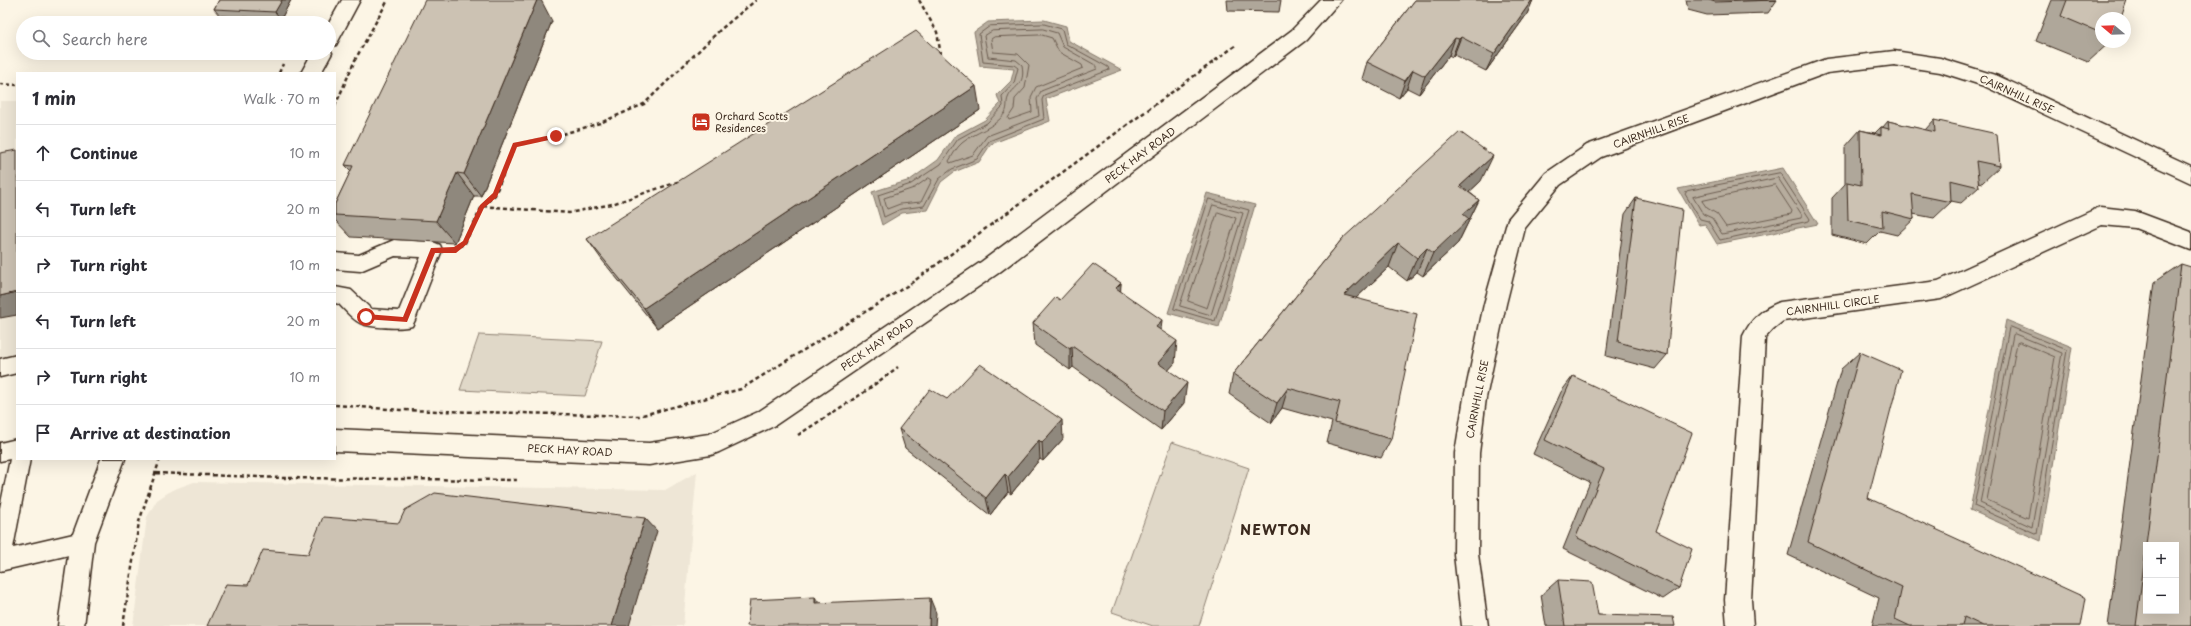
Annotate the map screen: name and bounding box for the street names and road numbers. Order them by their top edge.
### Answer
street label: CAIRNHILL RISE [1978,70,2057,117]
street label: CAIRNHILL RISE [1611,110,1691,151]
street label: PECK HAY ROAD [1101,123,1178,186]
street label: CAIRNHILL CIRCLE [1785,291,1881,319]
street label: PECK HAY ROAD [837,314,916,374]
street label: CAIRNHILL RISE [1462,358,1492,440]
street label: PECK HAY ROAD [527,440,613,459]

